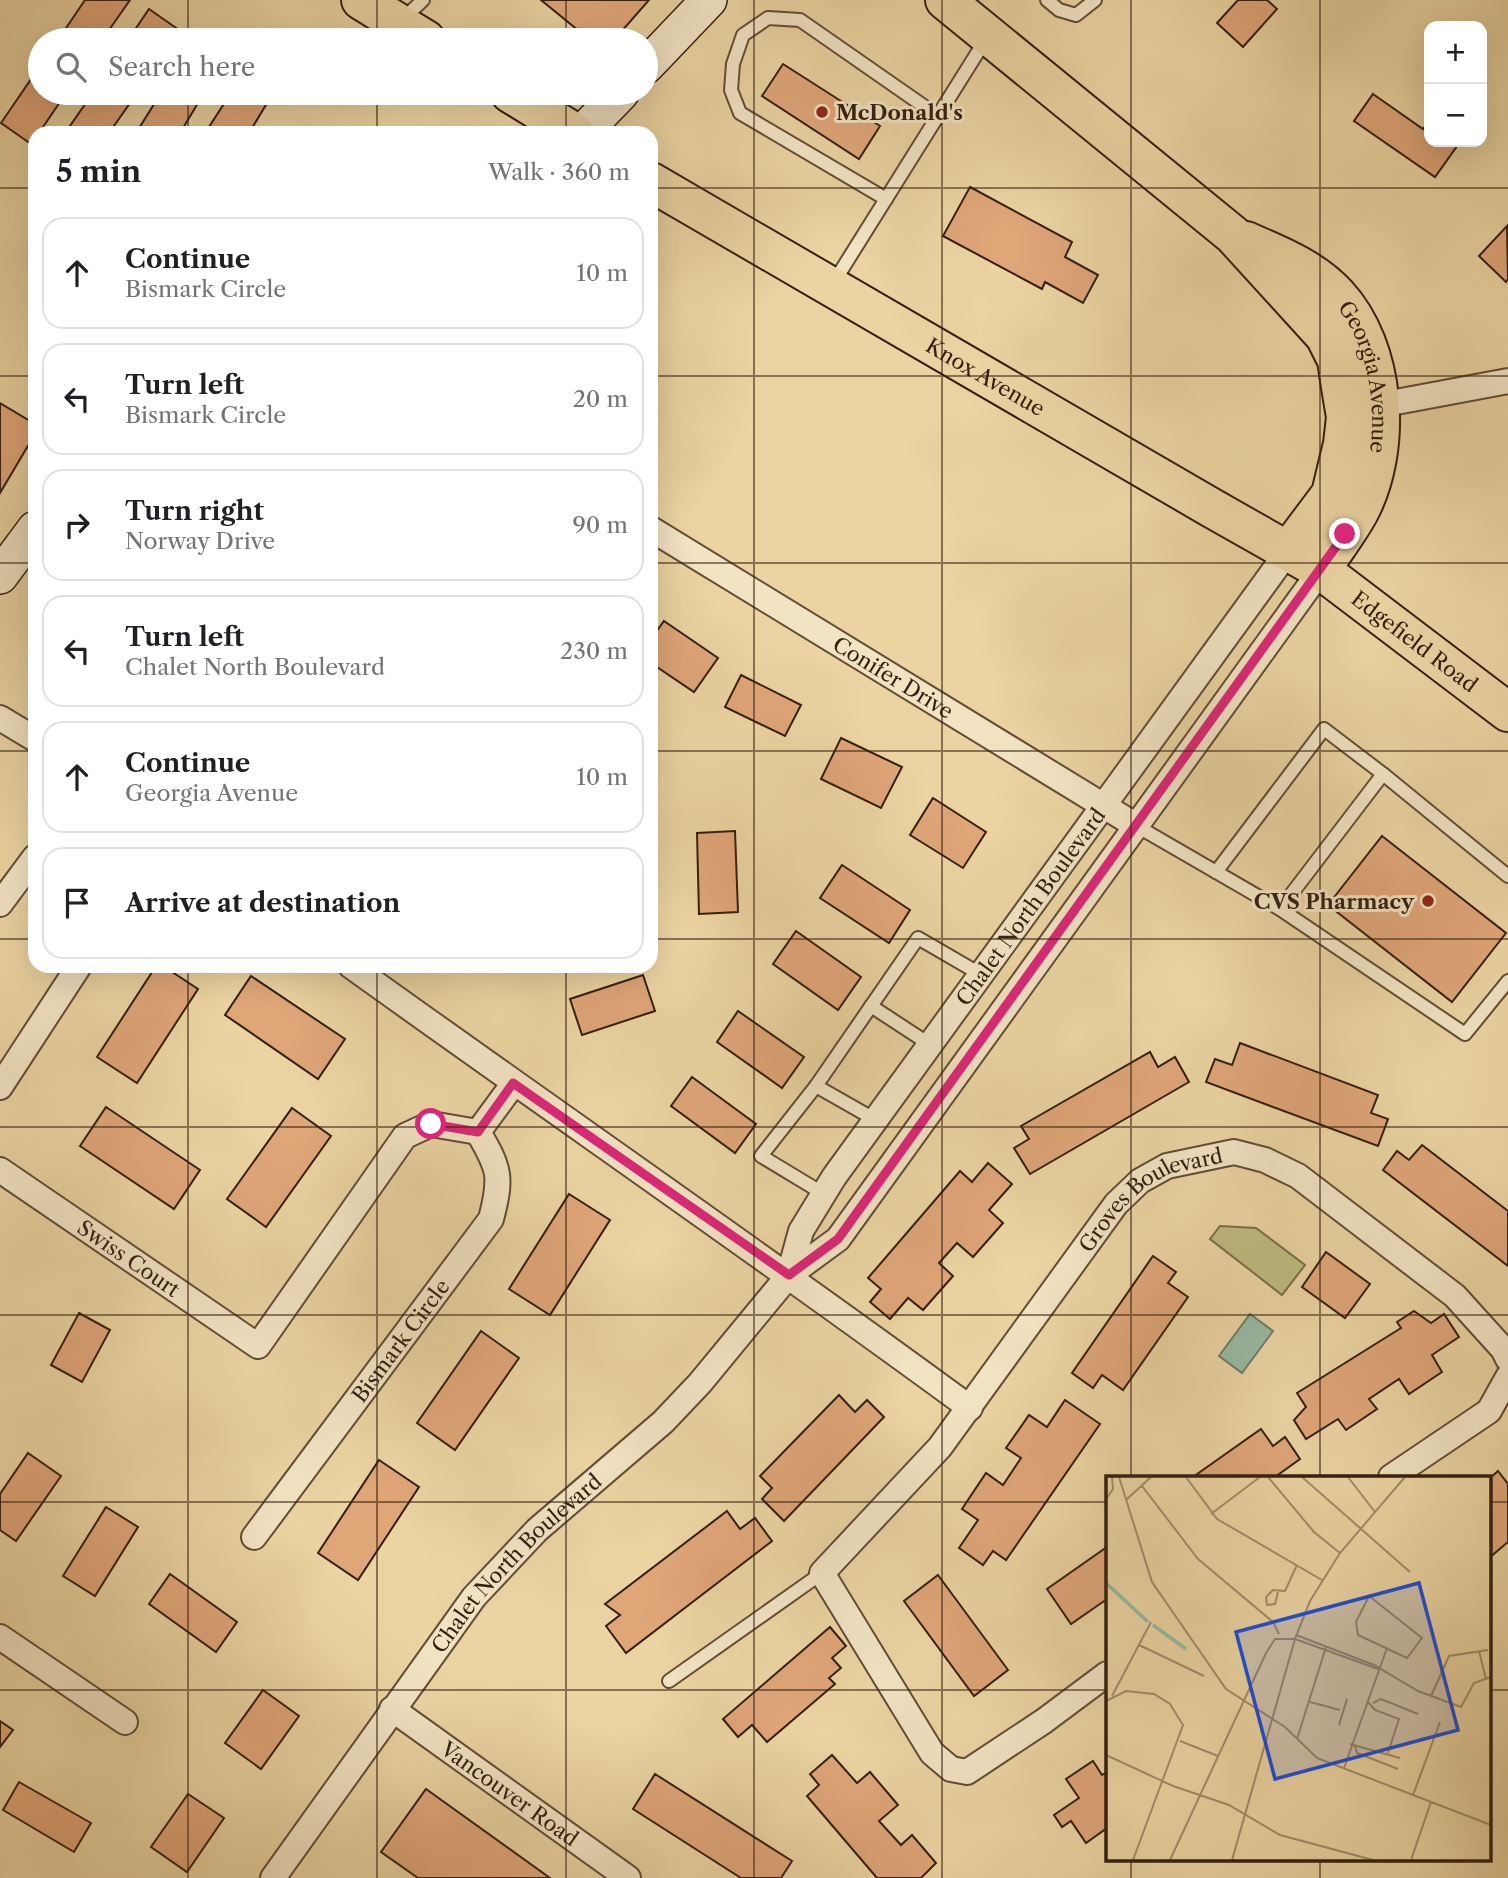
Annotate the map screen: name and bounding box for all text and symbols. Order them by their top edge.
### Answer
map controls [1424,21,1487,147]
button: + [1424,21,1487,84]
search box [28,28,658,105]
icon: search [52,48,90,86]
text: Search here [108,51,255,83]
button: − [1424,84,1487,147]
place label: McDonald's [836,100,963,125]
marker: McDonald's [814,104,830,120]
text: 5 min [56,153,141,190]
text: Walk · 360 m [488,158,630,186]
text: Continue [125,243,250,275]
icon: ahead [58,254,96,292]
text: 10 m [576,259,628,287]
text: Bismark Circle [125,275,286,303]
street label: Georgia Avenue [1334,296,1393,455]
street label: Knox Avenue [922,332,1049,421]
text: Turn left [125,369,244,401]
icon: left [58,380,96,418]
text: 20 m [573,385,628,413]
text: Bismark Circle [125,401,286,429]
text: Turn right [125,495,264,527]
icon: right [58,506,96,544]
text: 90 m [572,511,628,539]
route end [1329,518,1360,549]
text: Norway Drive [125,527,275,555]
street label: Edgefield Road [1347,585,1483,697]
text: Turn left [125,621,244,653]
street label: Conifer Drive [829,631,958,723]
icon: left [58,632,96,670]
text: 230 m [560,637,628,665]
text: Chalet North Boulevard [125,653,385,681]
text: Continue [125,747,250,779]
icon: ahead [58,758,96,796]
text: 10 m [576,763,628,791]
text: Georgia Avenue [125,779,298,807]
street label: Chalet North Boulevard [950,803,1110,1010]
icon: arrive [58,884,96,922]
text: Arrive at destination [125,887,400,919]
place label: CVS Pharmacy [1254,889,1415,914]
marker: CVS Pharmacy [1420,893,1436,909]
route start [415,1108,446,1139]
street label: Groves Boulevard [1073,1142,1225,1257]
street label: Swiss Court [73,1214,185,1302]
street label: Bismark Circle [346,1274,454,1407]
street label: Chalet North Boulevard [426,1468,606,1657]
inset map [1106,1476,1490,1860]
street label: Vancouver Road [436,1735,583,1851]

